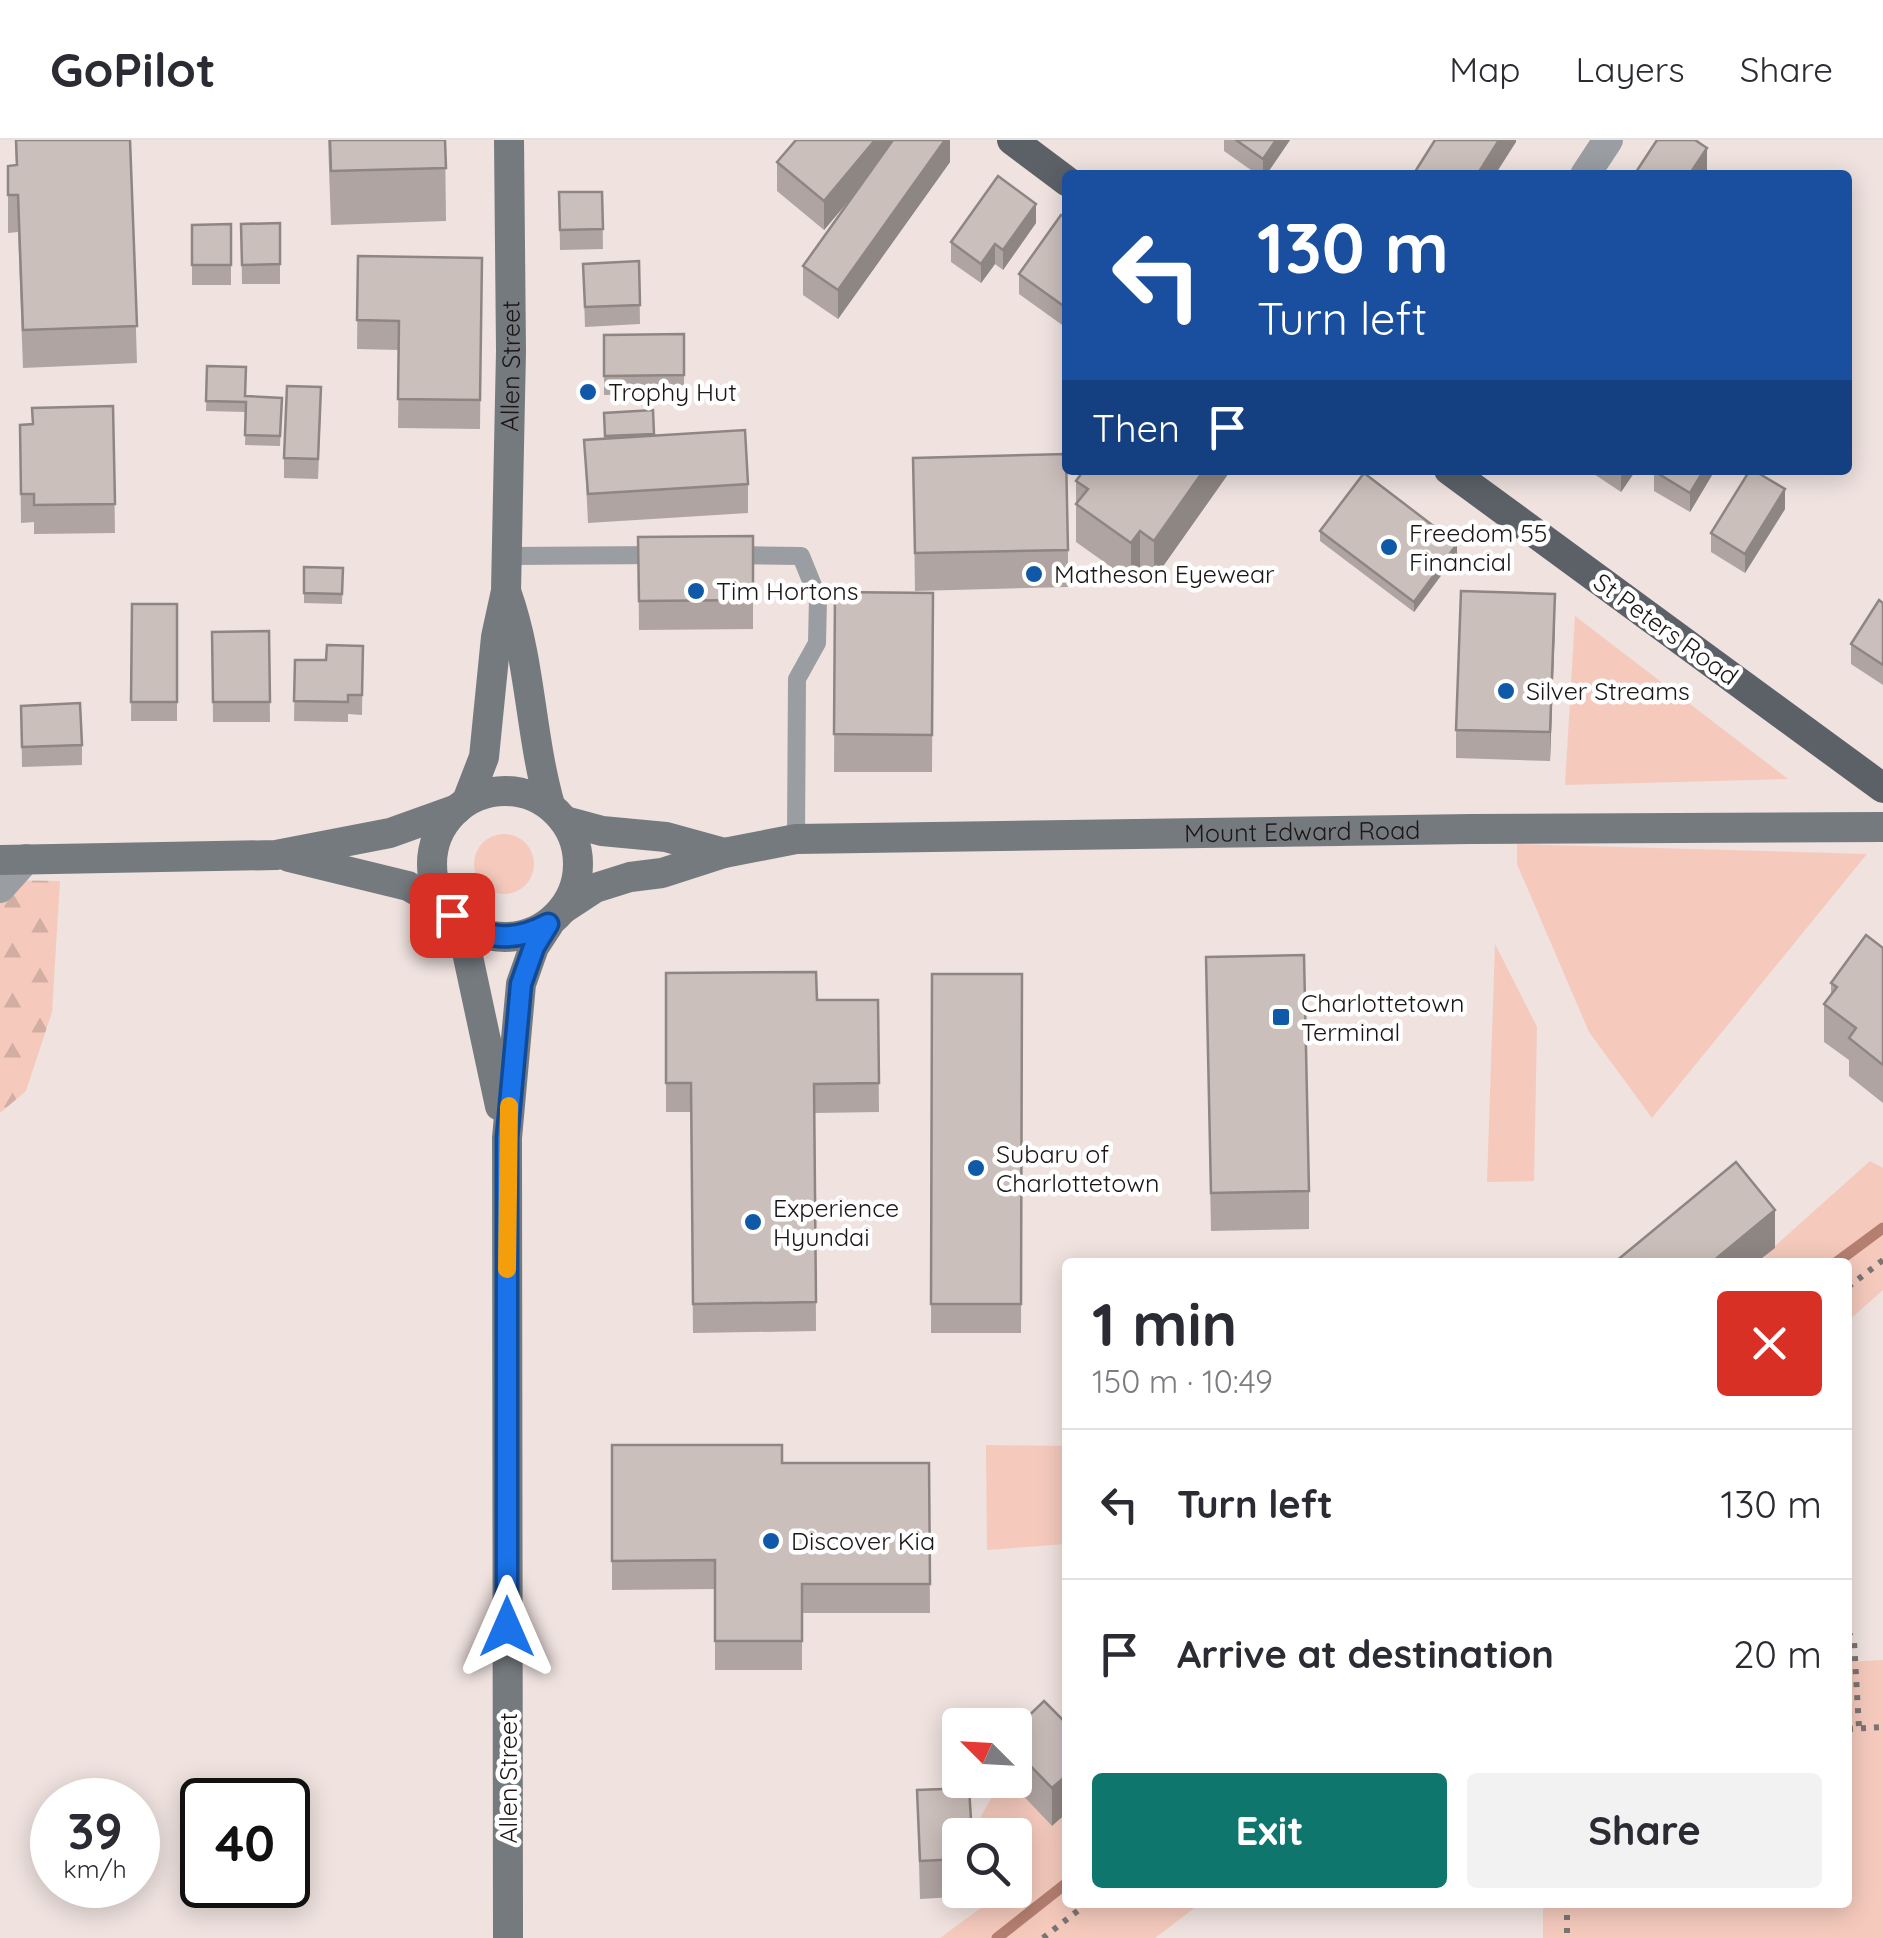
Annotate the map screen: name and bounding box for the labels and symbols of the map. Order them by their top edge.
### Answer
street label: Allen Street [493,300,526,432]
place label: Trophy Hut [608,376,737,407]
marker: Trophy Hut [577,381,599,403]
place label: Freedom 55 Financial [1409,517,1547,577]
marker: Freedom 55 Financial [1378,536,1400,558]
place label: Matheson Eyewear [1054,558,1275,589]
marker: Matheson Eyewear [1023,563,1045,585]
street label: St Peters Road [1588,566,1744,691]
place label: Tim Hortons [716,575,858,606]
marker: Tim Hortons [685,580,707,602]
place label: Silver Streams [1526,675,1690,706]
marker: Silver Streams [1495,680,1517,702]
street label: Mount Edward Road [1184,814,1421,848]
pin [410,873,495,958]
place label: Charlottetown Terminal [1301,987,1465,1047]
marker: Charlottetown Terminal [1270,1006,1292,1028]
place label: Subaru of Charlottetown [996,1138,1160,1198]
marker: Subaru of Charlottetown [965,1157,987,1179]
place label: Experience Hyundai [773,1192,899,1252]
marker: Experience Hyundai [742,1211,764,1233]
place label: Discover Kia [791,1525,935,1556]
marker: Discover Kia [760,1530,782,1552]
position arrow [455,1575,559,1679]
north arrow [942,1708,1032,1798]
street label: Allen Street [492,1712,523,1844]
speed limit sign: 40 [180,1778,310,1908]

